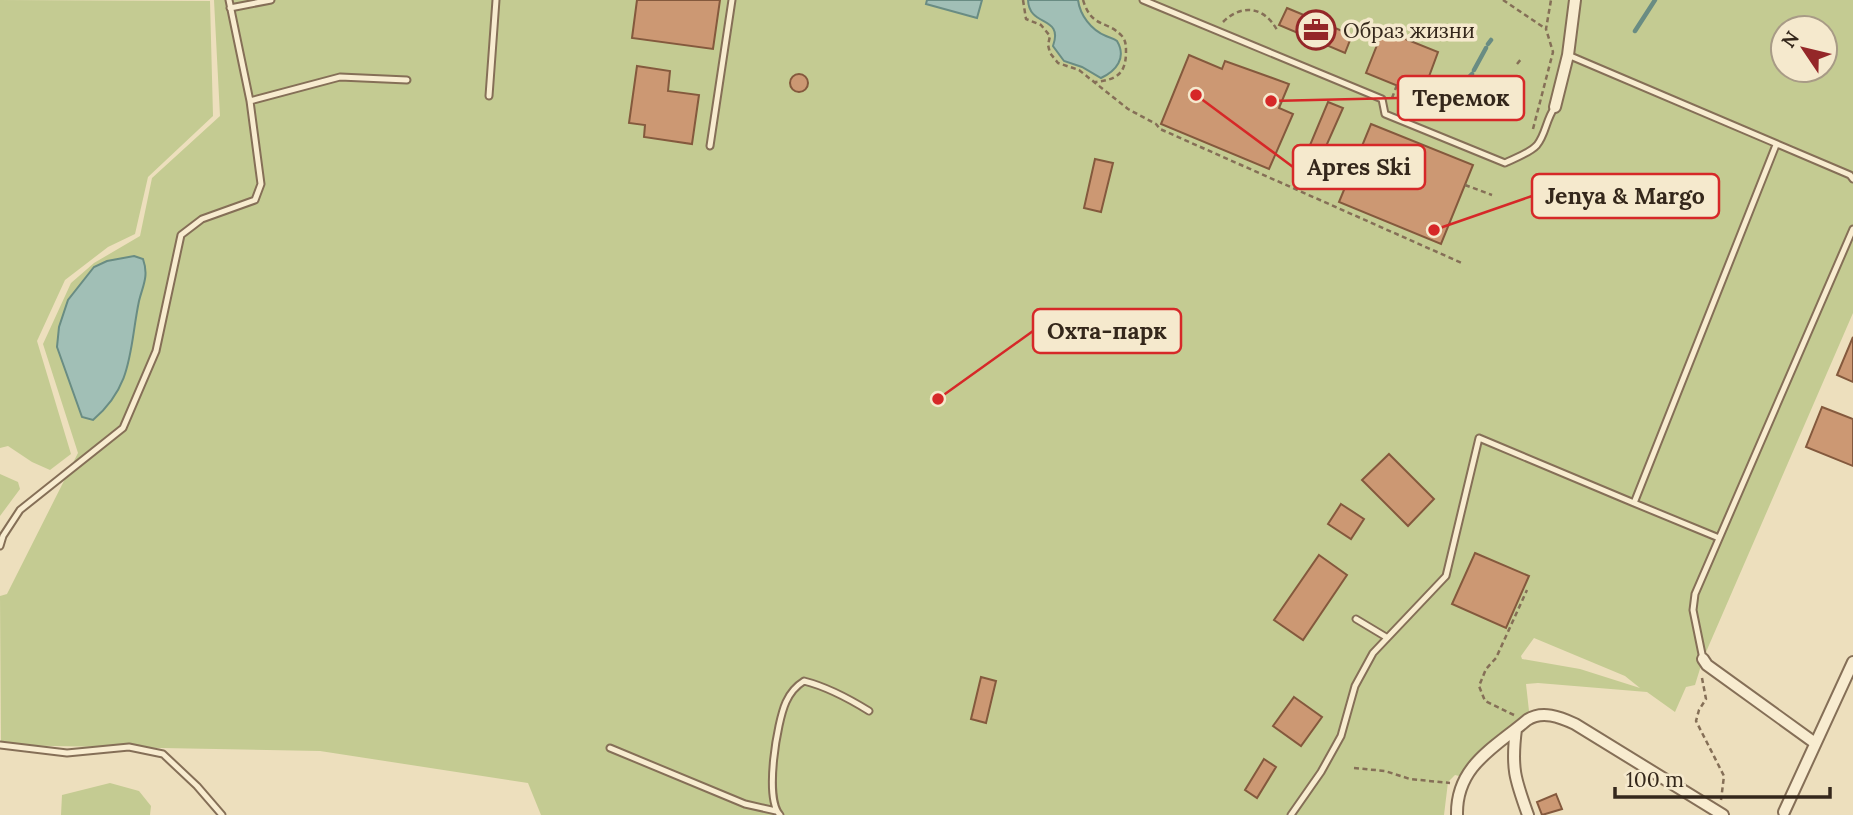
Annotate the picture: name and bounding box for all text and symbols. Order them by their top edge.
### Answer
office icon: Образ жизни [1295,9,1337,51]
north arrow [1769,14,1839,84]
place label: Образ жизни [1343,17,1475,44]
text: N [1776,26,1804,52]
callout: Теремок [1398,76,1524,120]
text: Теремок [1412,83,1510,112]
callout: Apres Ski [1293,145,1425,189]
text: Apres Ski [1307,152,1411,181]
callout: Jenya & Margo [1532,174,1719,218]
text: Jenya & Margo [1545,181,1705,210]
callout: Охта-парк [1033,309,1181,353]
text: Охта-парк [1047,316,1167,345]
scale bar [1615,756,1830,800]
text: 100 m [1626,766,1684,793]

